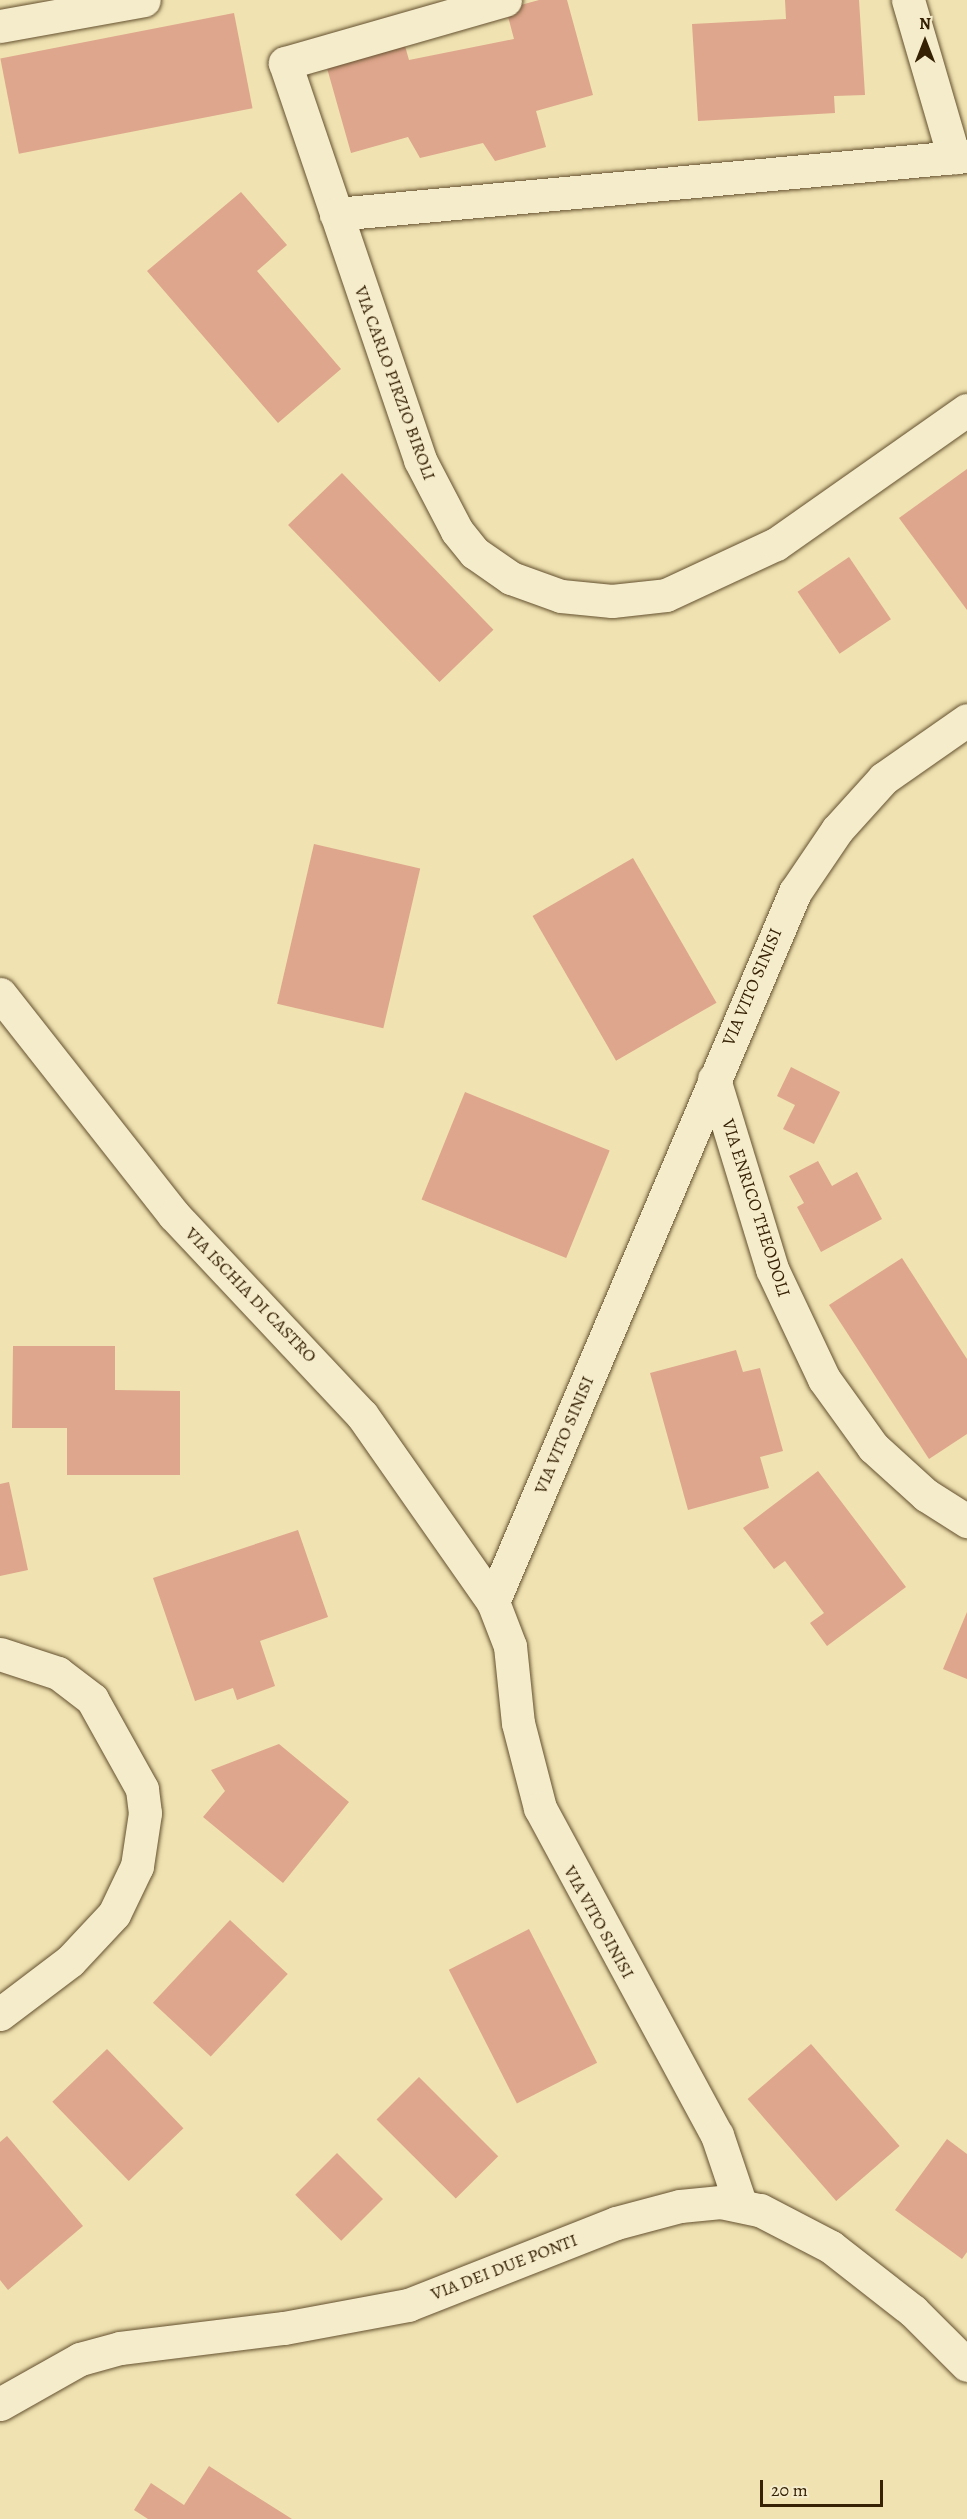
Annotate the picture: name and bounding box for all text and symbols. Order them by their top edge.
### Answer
north arrow [895,12,955,72]
text: N [919,13,931,35]
street label: VIA CARLO PIRZIO BIROLI [350,283,440,483]
street label: VIA VITO SINISI [718,925,786,1049]
street label: VIA ENRICO THEODOLI [717,1116,795,1300]
street label: VIA ISCHIA DI CASTRO [181,1223,321,1367]
street label: VIA VITO SINISI [530,1373,598,1497]
street label: VIA VITO SINISI [559,1862,639,1982]
street label: VIA DEI DUE PONTI [428,2229,580,2305]
scale bar [763,2468,886,2506]
text: 20 m [771,2478,808,2502]

